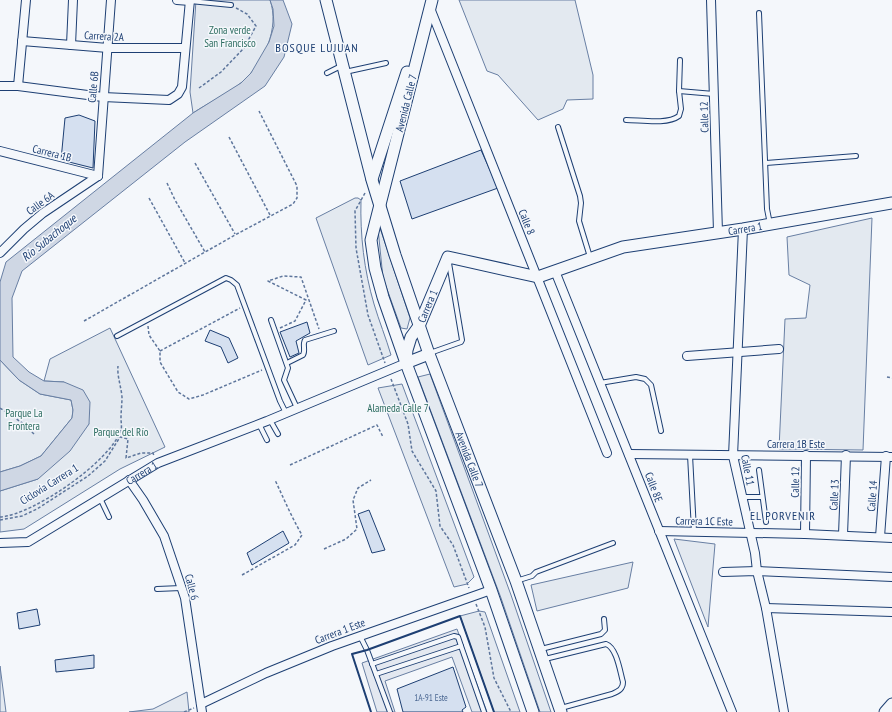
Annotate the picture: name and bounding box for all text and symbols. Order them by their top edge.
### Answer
park label: Zona verde San Francisco [204,23,256,50]
street label: Carrera 2A [84,28,125,44]
district label: BOSQUE LUJUAN [275,40,359,55]
street label: Calle 6B [85,71,101,103]
street label: Avenida Calle 7 [392,73,420,133]
street label: Calle 12 [696,101,712,133]
street label: Carrera 1B [31,141,73,165]
street label: Calle 6A [23,188,57,218]
street label: Calle 8 [516,207,538,237]
water label: Río Subachoque [18,210,80,264]
street label: Carrera 1 [727,219,763,238]
street label: Carrera 1 [414,287,441,325]
park label: Alameda Calle 7 [367,401,429,415]
park label: Parque La Frontera [5,406,43,433]
park label: Parque del Río [93,425,149,439]
street label: Avenida Calle 7 [452,430,487,490]
street label: Carrera 1B Este [767,437,825,451]
street label: Calle 11 [738,453,758,487]
street label: Carrera 1 [123,458,160,488]
street label: Ciclovía Carrera 1 [17,460,81,508]
street label: Calle 12 [788,466,802,498]
street label: Calle 8E [642,470,666,504]
street label: Calle 13 [826,479,842,511]
street label: Calle 14 [864,480,880,512]
district label: EL PORVENIR [750,508,816,523]
street label: Carrera 1C Este [675,513,733,529]
street label: Calle 6 [182,573,202,602]
street label: Carrera 1 Este [313,615,368,647]
house number: 1A-91 Este [414,692,448,703]

